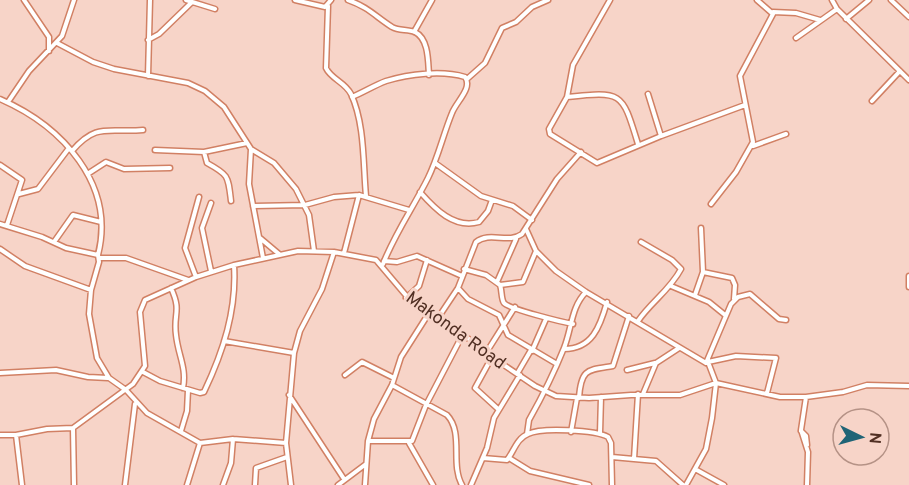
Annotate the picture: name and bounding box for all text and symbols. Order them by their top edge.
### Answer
street label: Makonda Road [401,287,510,375]
north arrow [831,407,891,467]
text: N [863,432,884,445]

